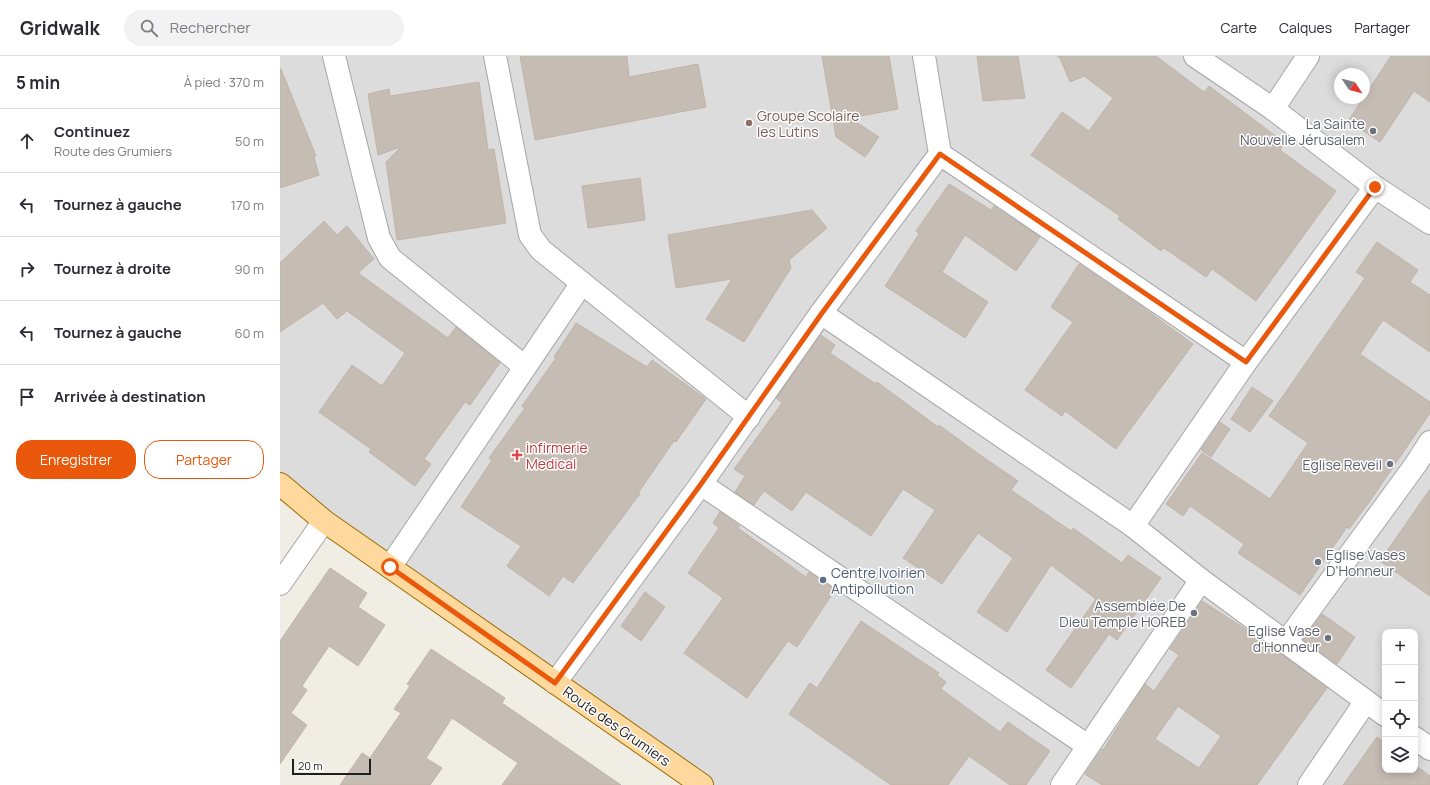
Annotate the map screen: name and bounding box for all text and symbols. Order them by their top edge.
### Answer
search box [124,10,404,46]
text: Gridwalk [20,15,100,41]
icon: search [138,17,160,39]
text: Rechercher [170,17,251,38]
text: Carte [1221,18,1257,37]
text: Calques [1279,18,1332,37]
text: Partager [1354,18,1410,37]
north arrow [1334,68,1370,104]
text: 5 min [16,71,60,94]
text: À pied · 370 m [184,73,264,91]
place label: Groupe Scolaire les Lutins [757,106,860,141]
place label: La Sainte Nouvelle Jérusalem [1240,114,1365,149]
marker: Groupe Scolaire les Lutins [744,118,754,128]
text: Continuez [54,121,130,142]
marker: La Sainte Nouvelle Jérusalem [1368,126,1378,136]
icon: ahead [16,130,38,152]
text: 50 m [235,132,264,150]
text: Route des Grumiers [54,142,172,160]
route end [1366,178,1384,196]
icon: left [16,194,38,216]
text: Tournez à gauche [54,194,182,215]
text: 170 m [231,196,264,214]
icon: right [16,258,38,280]
text: Tournez à droite [54,258,171,279]
text: 90 m [234,260,264,278]
icon: left [16,322,38,344]
text: Tournez à gauche [54,322,182,343]
text: 60 m [234,324,264,342]
icon: arrive [16,386,38,408]
text: Arrivée à destination [54,386,206,407]
place label: infirmerie Medical [526,438,588,473]
button: Enregistrer [16,440,136,479]
button: Partager [144,440,264,479]
marker: infirmerie Medical [511,449,523,461]
place label: Eglise Reveil [1303,455,1382,474]
marker: Eglise Reveil [1385,459,1395,469]
place label: Eglise Vases D'Honneur [1326,545,1406,580]
marker: Eglise Vases D'Honneur [1313,557,1323,567]
route start [381,558,399,576]
place label: Centre Ivoirien Antipollution [831,563,925,598]
marker: Centre Ivoirien Antipollution [818,575,828,585]
place label: Assemblée De Dieu Temple HOREB [1059,596,1186,631]
marker: Assemblée De Dieu Temple HOREB [1189,608,1199,618]
place label: Eglise Vase d'Honneur [1248,621,1320,656]
map controls [1382,629,1418,773]
button: + [1382,629,1418,665]
marker: Eglise Vase d'Honneur [1323,633,1333,643]
button: − [1382,665,1418,701]
street label: Route des Grumiers [560,682,674,770]
button: locate [1382,701,1418,737]
button: layers [1382,737,1418,773]
scale bar [292,757,371,776]
text: 20 m [298,758,323,773]

